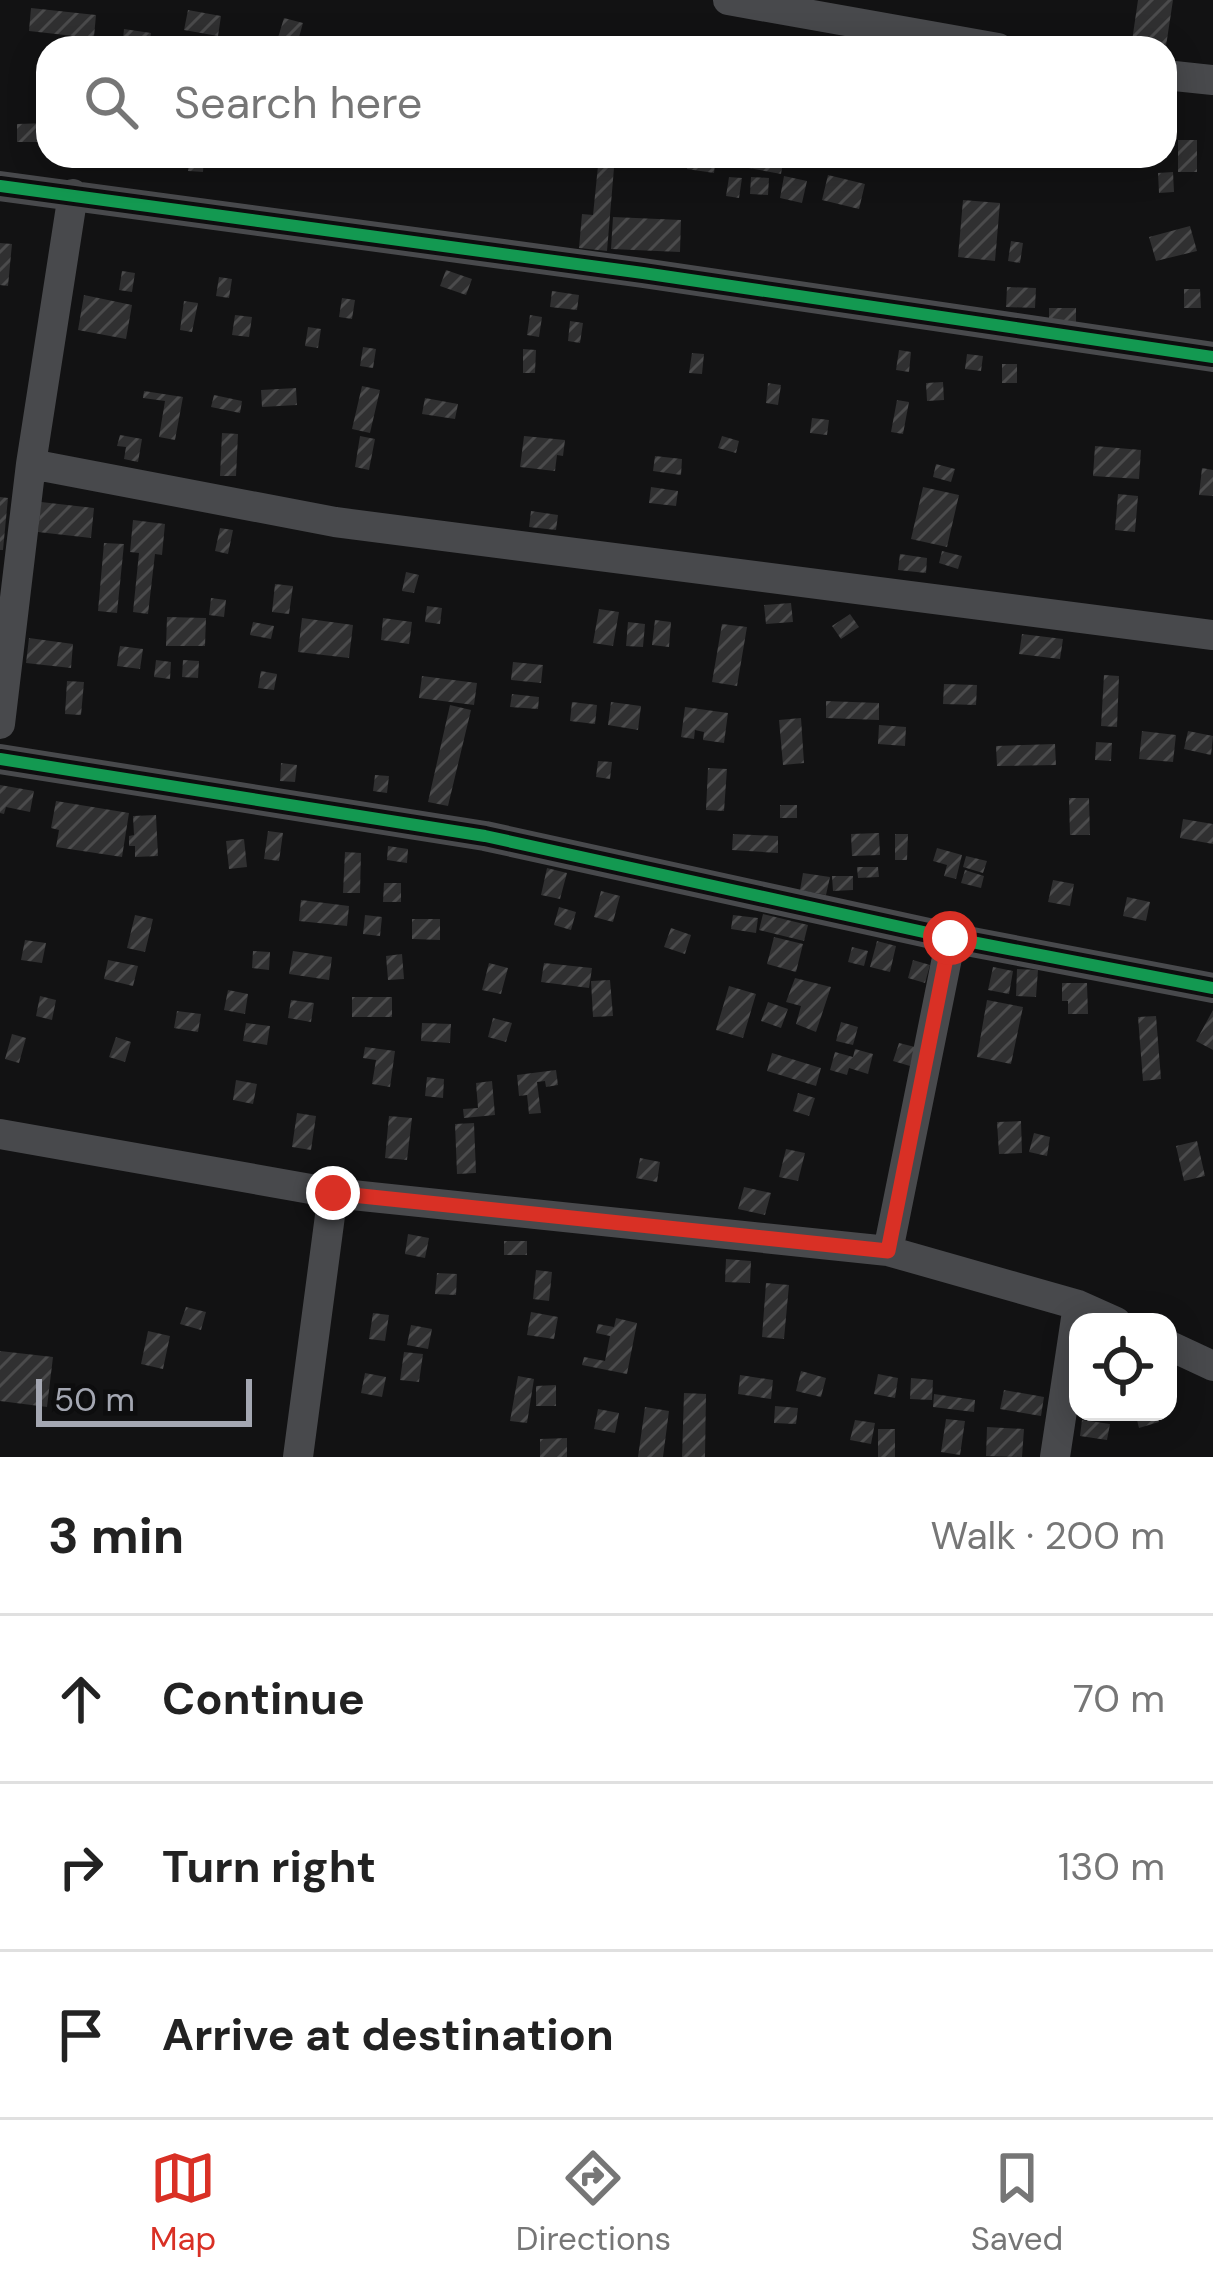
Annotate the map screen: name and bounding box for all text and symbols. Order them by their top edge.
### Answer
search box [36,36,1177,168]
icon: search [78,69,144,135]
text: Search here [174,73,422,132]
route start [923,911,977,965]
route end [306,1166,360,1220]
map controls [1069,1313,1177,1421]
button: locate [1069,1313,1177,1421]
scale bar [36,1373,252,1426]
text: 50 m [54,1378,135,1421]
text: 3 min [48,1502,184,1569]
text: Walk · 200 m [931,1510,1165,1561]
icon: ahead [48,1666,114,1732]
text: Continue [162,1669,365,1728]
text: 70 m [1073,1673,1165,1724]
icon: right [48,1834,114,1900]
text: Turn right [162,1837,376,1896]
text: 130 m [1058,1841,1165,1892]
icon: arrive [48,2002,114,2068]
text: Arrive at destination [162,2005,614,2064]
tab: Map [150,2145,216,2260]
tab: Directions [516,2145,671,2260]
tab: Saved [971,2145,1063,2260]

